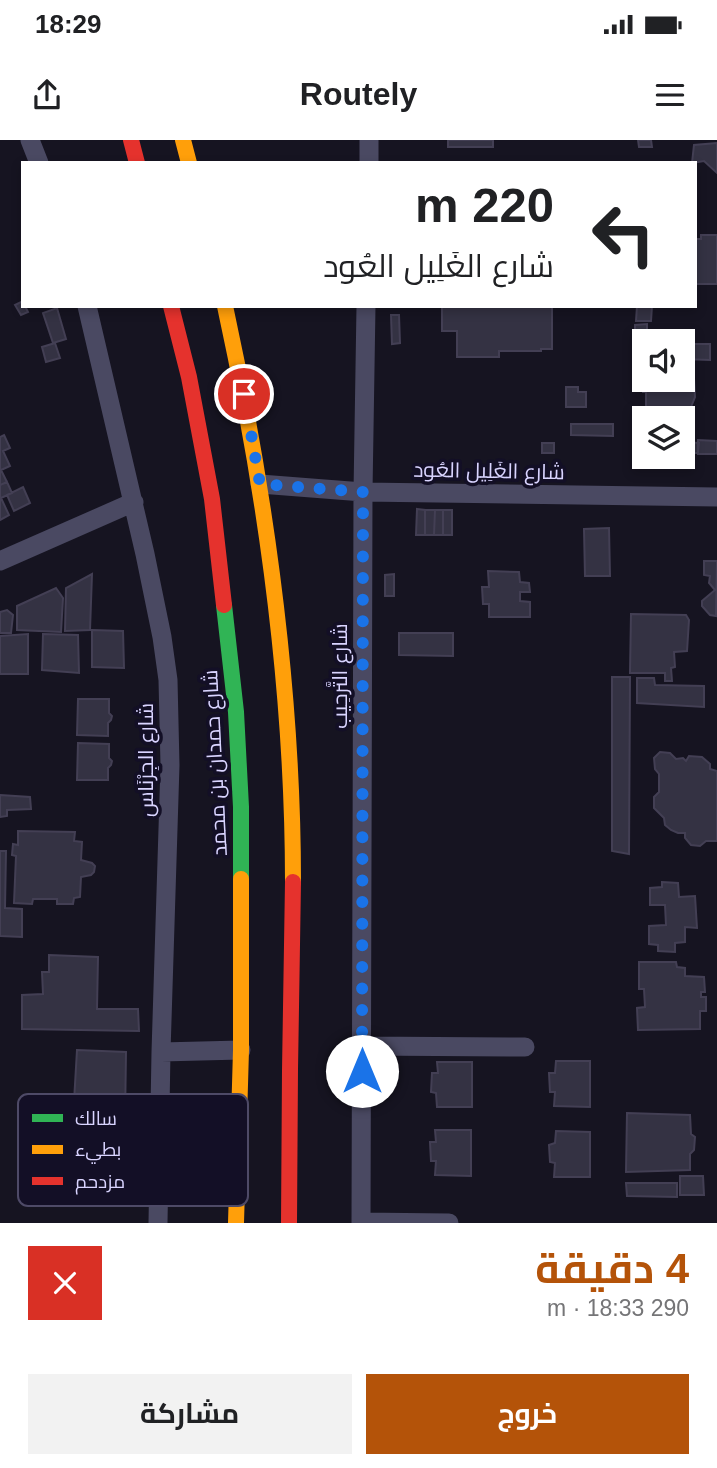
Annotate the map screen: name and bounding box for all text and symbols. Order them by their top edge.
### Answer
text: 18:29 [35,9,102,39]
icon: share [28,76,66,114]
text: Routely [300,76,417,112]
icon: menu [651,76,689,114]
text: 220 m [415,178,554,232]
icon: left [578,189,669,280]
text: شارع الغَلِيل العُود [323,248,554,284]
map controls [632,329,695,469]
button: sound [632,329,695,392]
pin [214,364,274,424]
icon: arrive [225,375,263,413]
button: layers [632,406,695,469]
street label: شارع الغَلِيل العُود [413,458,565,486]
street label: شارع التَّرحِيب [326,623,354,729]
street label: شارع حمدان بن محمد [198,669,234,857]
street label: شارع الجِرْنَاس [134,703,160,817]
position arrow [325,1034,399,1108]
legend [18,1094,248,1206]
text: سالك [75,1108,117,1129]
text: بطيء [75,1139,121,1164]
text: مزدحم [75,1171,125,1195]
text: 4 دقيقة [535,1245,689,1292]
button: close [28,1246,102,1320]
text: 290 m · 18:33 [547,1295,689,1321]
button: مشاركة [28,1374,352,1454]
button: خروج [366,1374,689,1454]

